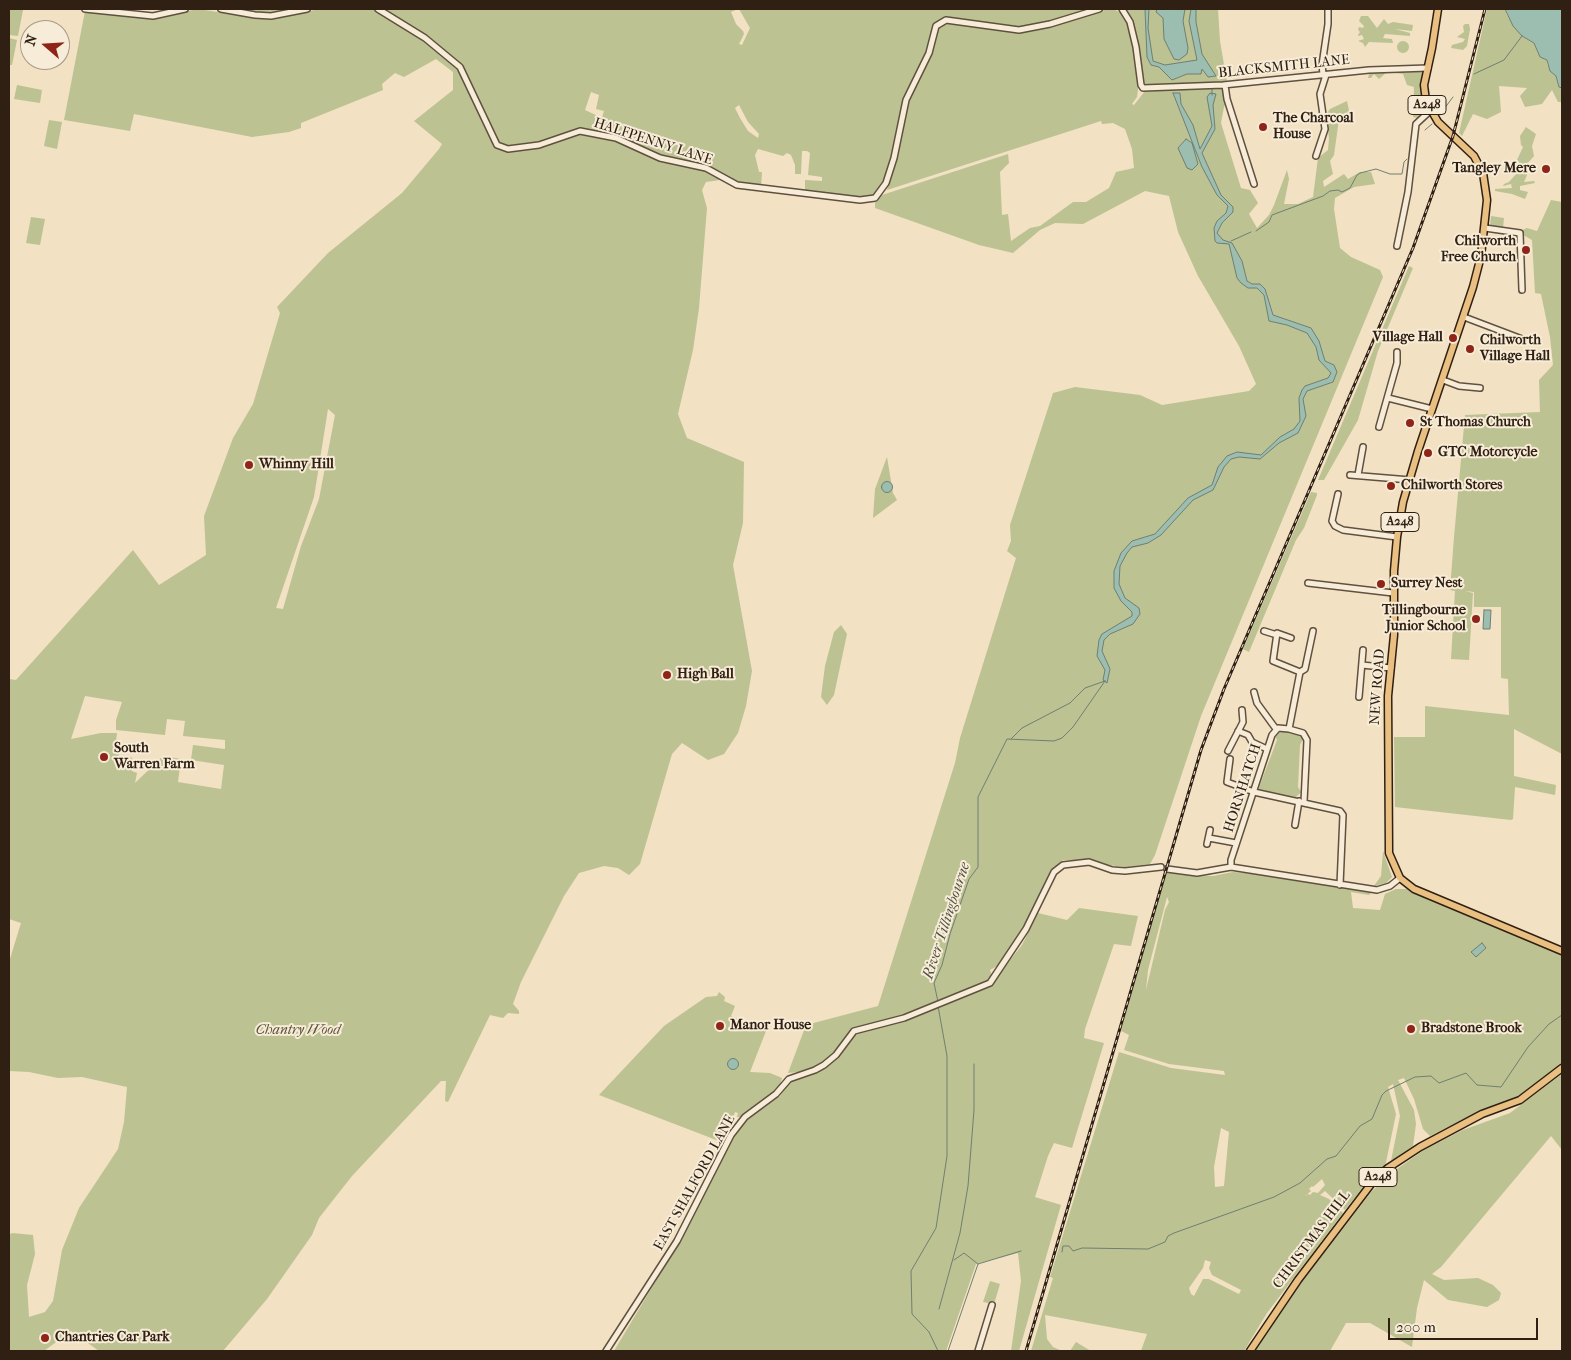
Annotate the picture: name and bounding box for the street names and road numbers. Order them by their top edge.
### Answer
street label: BLACKSMITH LANE [1218,52,1350,82]
road number: A248 [1408,96,1446,114]
street label: HALFPENNY LANE [591,115,715,169]
road number: A248 [1381,512,1419,532]
street label: NEW ROAD [1367,648,1389,726]
street label: HORNHATCH [1221,741,1265,835]
street label: EAST SHALFORD LANE [651,1112,739,1254]
road number: A248 [1359,1168,1397,1186]
street label: CHRISTMAS HILL [1270,1188,1354,1292]

